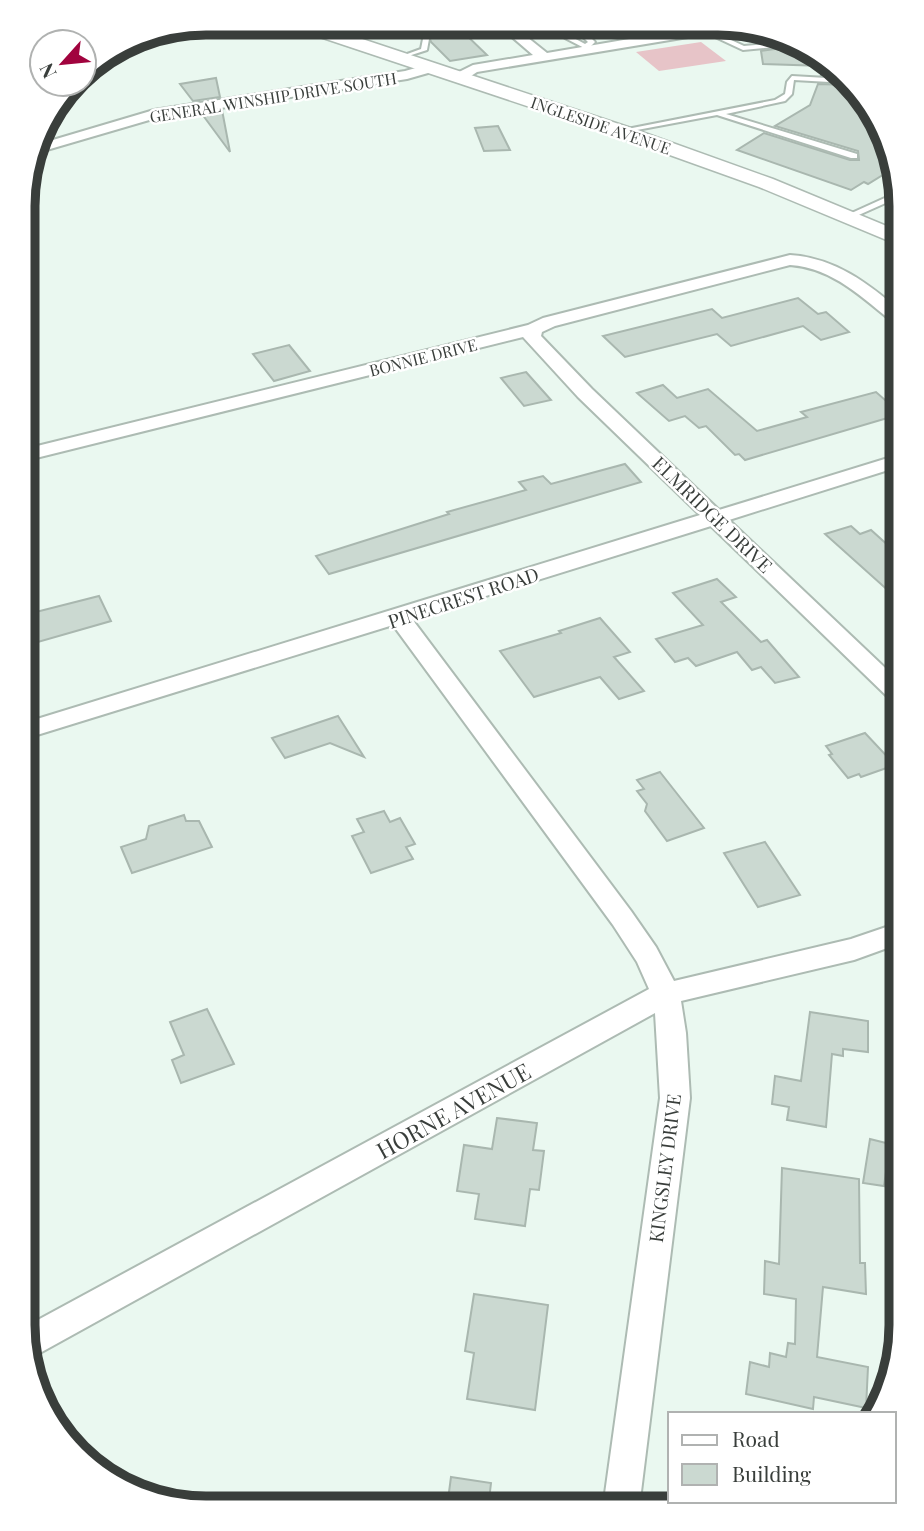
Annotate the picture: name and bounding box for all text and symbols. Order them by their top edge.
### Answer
north arrow [28,28,98,98]
text: N [32,59,62,83]
street label: GENERAL WINSHIP DRIVE SOUTH [148,67,398,127]
street label: INGLESIDE AVENUE [528,91,674,159]
street label: BONNIE DRIVE [367,333,479,381]
street label: ELMRIDGE DRIVE [647,450,779,578]
street label: PINECREST ROAD [384,560,542,634]
street label: HORNE AVENUE [370,1055,536,1165]
street label: KINGSLEY DRIVE [642,1092,686,1244]
legend [668,1412,896,1503]
text: Road [732,1424,780,1452]
text: Building [732,1459,811,1487]

